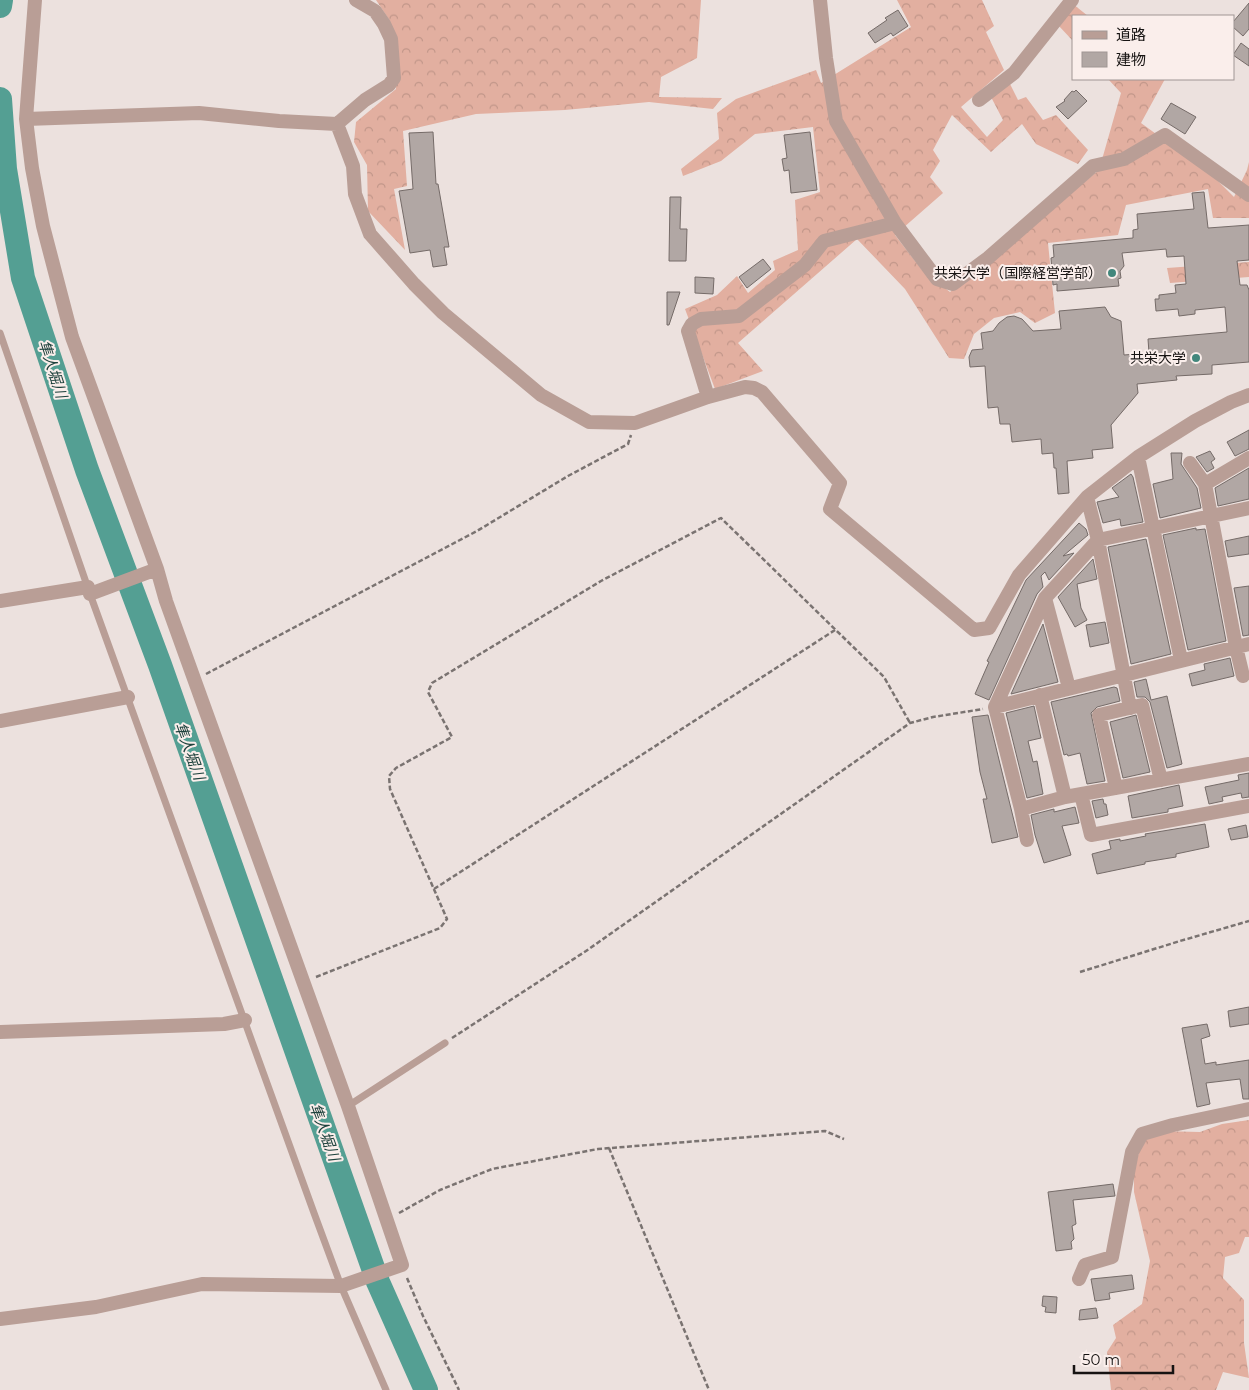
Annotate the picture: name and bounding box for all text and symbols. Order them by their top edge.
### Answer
legend [1072,15,1234,80]
text: 道路 [1116,25,1146,44]
text: 建物 [1116,50,1146,69]
place label: 共栄大学（国際経営学部） [934,264,1102,282]
marker: 共栄大学（国際経営学部） [1106,267,1118,279]
water label: 隼人堀川 [35,338,72,402]
place label: 共栄大学 [1130,349,1186,367]
marker: 共栄大学 [1190,352,1202,364]
water label: 隼人堀川 [171,720,210,784]
water label: 隼人堀川 [306,1101,345,1165]
scale bar [1074,1342,1173,1374]
text: 50 m [1082,1350,1120,1369]

